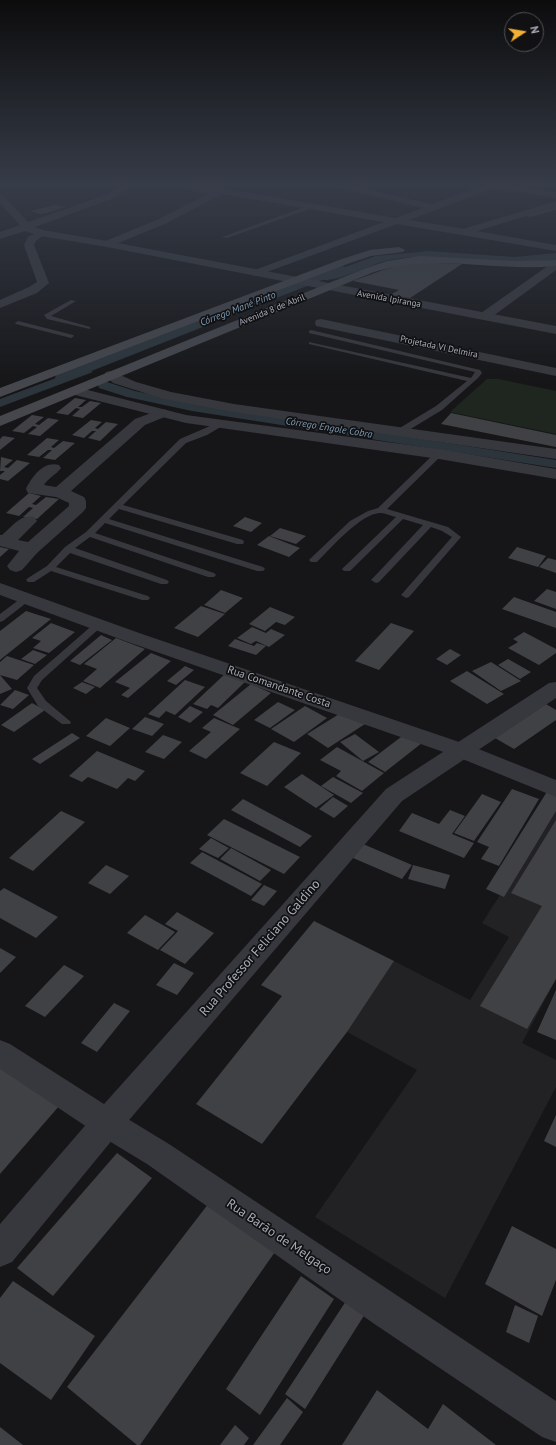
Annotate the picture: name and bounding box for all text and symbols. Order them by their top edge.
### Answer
north arrow [504,12,544,52]
text: N [527,25,542,35]
street label: Avenida Ipiranga [356,288,422,310]
water label: Córrego Mané Pinto [198,289,278,329]
street label: Avenida 8 de Abril [237,292,307,328]
street label: Projetada VI Delmira [399,333,479,361]
water label: Córrego Engole Cobra [285,415,373,441]
street label: Rua Comandante Costa [226,663,332,711]
street label: Rua Professor Feliciano Galdino [196,877,324,1019]
street label: Rua Barão de Melgaço [223,1196,335,1278]

